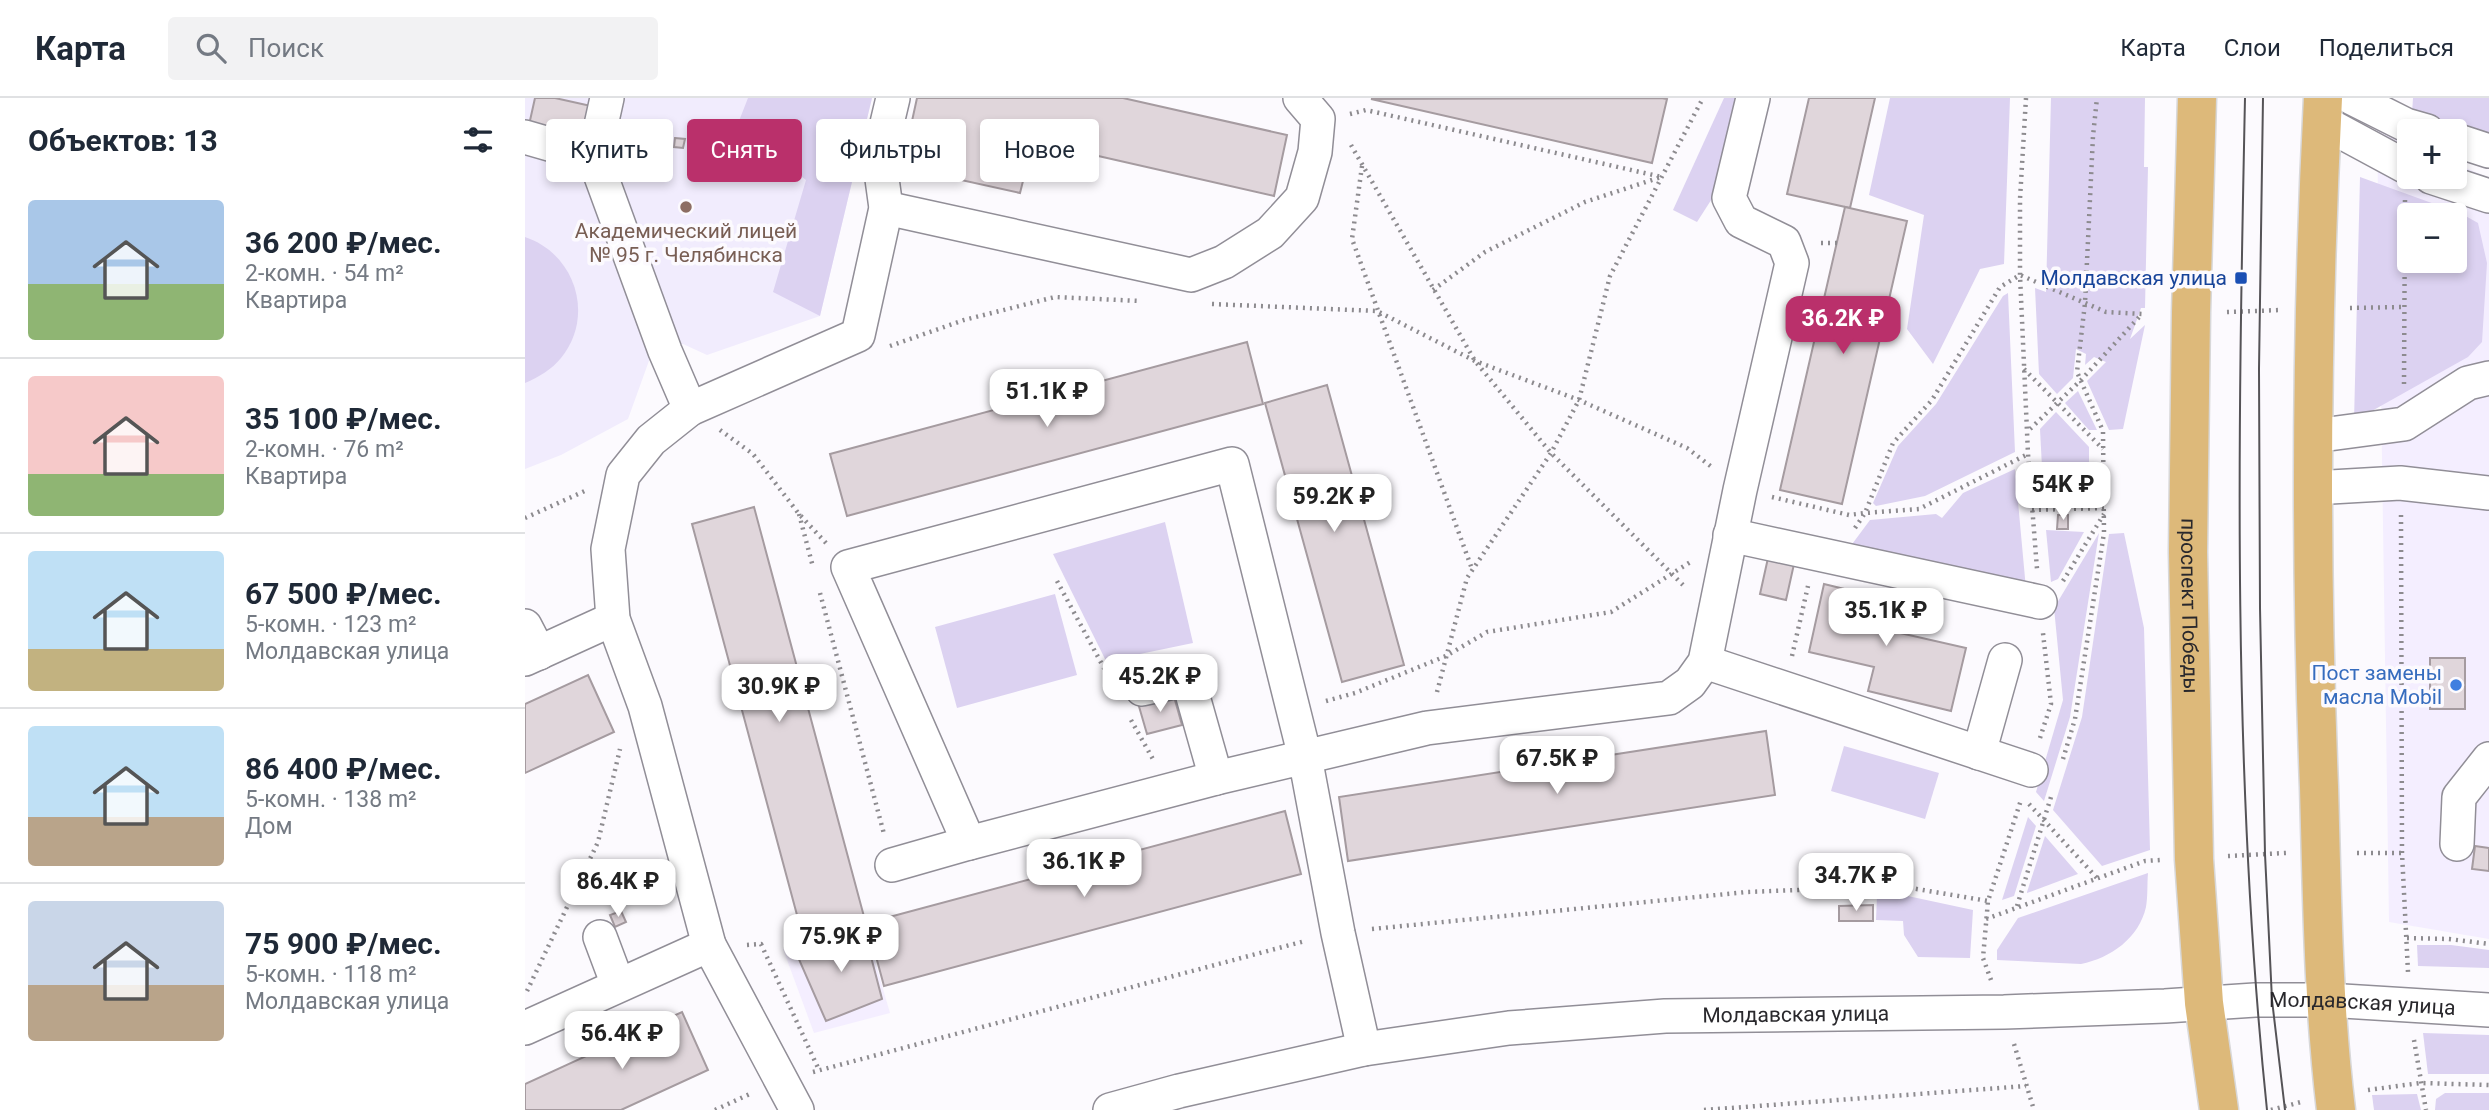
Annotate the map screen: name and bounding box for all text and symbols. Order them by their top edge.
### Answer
search box [168,17,658,80]
text: Карта [35,29,126,68]
icon: search [192,29,230,67]
text: Поиск [248,33,324,63]
text: Карта [2120,34,2186,62]
text: Слои [2224,34,2281,62]
text: Поделиться [2319,34,2454,62]
chip: Купить [546,119,673,182]
chip: Снять [687,119,802,182]
chip: Фильтры [816,119,966,182]
chip: Новое [980,119,1099,182]
map controls [2397,119,2467,273]
button: + [2397,119,2467,189]
icon: filters [459,121,497,159]
text: Объектов: 13 [28,123,218,158]
marker: Академический лицей № 95 г. Челябинска [678,199,694,215]
button: − [2397,203,2467,273]
place label: Академический лицей № 95 г. Челябинска [575,219,797,267]
text: 36 200 ₽/мес. [245,225,442,260]
icon: home [84,228,168,312]
text: 2-комн. · 54 m² [245,260,404,287]
place label: Молдавская улица [2040,266,2227,290]
marker: Молдавская улица [2233,270,2249,286]
text: Квартира [245,287,347,314]
pin: 36.2K ₽ [1778,296,1908,356]
text: 36.2K ₽ [1802,305,1884,332]
pin: 51.1K ₽ [982,370,1112,429]
text: 51.1K ₽ [1006,378,1088,405]
text: 35 100 ₽/мес. [245,401,442,436]
icon: home [84,404,168,488]
text: 2-комн. · 76 m² [245,436,404,463]
pin: 54K ₽ [2014,462,2112,522]
text: Квартира [245,463,347,490]
text: 54K ₽ [2032,471,2094,498]
pin: 59.2K ₽ [1269,474,1399,534]
text: 59.2K ₽ [1293,483,1375,510]
street label: проспект Победы [2176,518,2203,694]
text: 67 500 ₽/мес. [245,576,442,611]
icon: home [84,579,168,663]
pin: 35.1K ₽ [1821,588,1951,648]
text: 35.1K ₽ [1845,597,1927,624]
text: 5-комн. · 123 m² [245,611,417,638]
text: Молдавская улица [245,638,449,665]
pin: 45.2K ₽ [1095,654,1225,714]
place label: Пост замены масла Mobil [2312,661,2442,709]
text: 45.2K ₽ [1119,663,1201,690]
pin: 30.9K ₽ [714,664,844,724]
text: 30.9K ₽ [738,673,820,700]
marker: Пост замены масла Mobil [2448,677,2464,693]
pin: 67.5K ₽ [1492,736,1622,796]
text: 67.5K ₽ [1516,745,1598,772]
text: 86 400 ₽/мес. [245,751,442,786]
icon: home [84,754,168,838]
text: 5-комн. · 138 m² [245,786,417,813]
text: Дом [245,813,292,840]
pin: 36.1K ₽ [1019,840,1149,899]
text: 36.1K ₽ [1043,848,1125,875]
pin: 34.7K ₽ [1791,854,1921,913]
pin: 86.4K ₽ [553,860,683,919]
text: 34.7K ₽ [1815,862,1897,889]
text: 86.4K ₽ [577,868,659,895]
pin: 75.9K ₽ [776,914,906,974]
text: 75.9K ₽ [800,923,882,950]
text: 75 900 ₽/мес. [245,926,442,961]
icon: home [84,929,168,1013]
text: 5-комн. · 118 m² [245,961,417,988]
text: Молдавская улица [245,988,449,1015]
street label: Молдавская улица [2269,988,2456,1020]
street label: Молдавская улица [1702,1001,1889,1028]
pin: 56.4K ₽ [557,1012,687,1071]
text: 56.4K ₽ [581,1020,663,1047]

